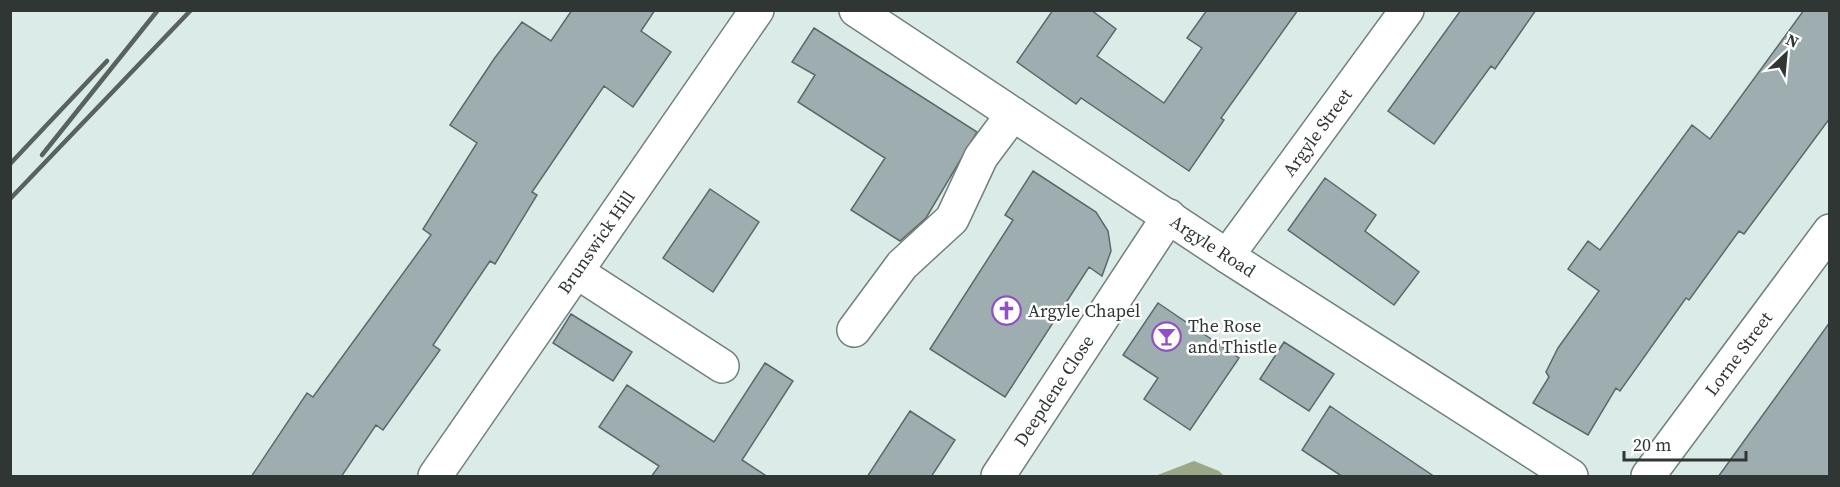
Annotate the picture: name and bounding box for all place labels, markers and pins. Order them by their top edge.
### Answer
church icon: Argyle Chapel [991,295,1023,327]
place label: Argyle Chapel [1028,298,1140,323]
place label: The Rose and Thistle [1188,313,1277,359]
bar icon: The Rose and Thistle [1151,320,1183,352]

